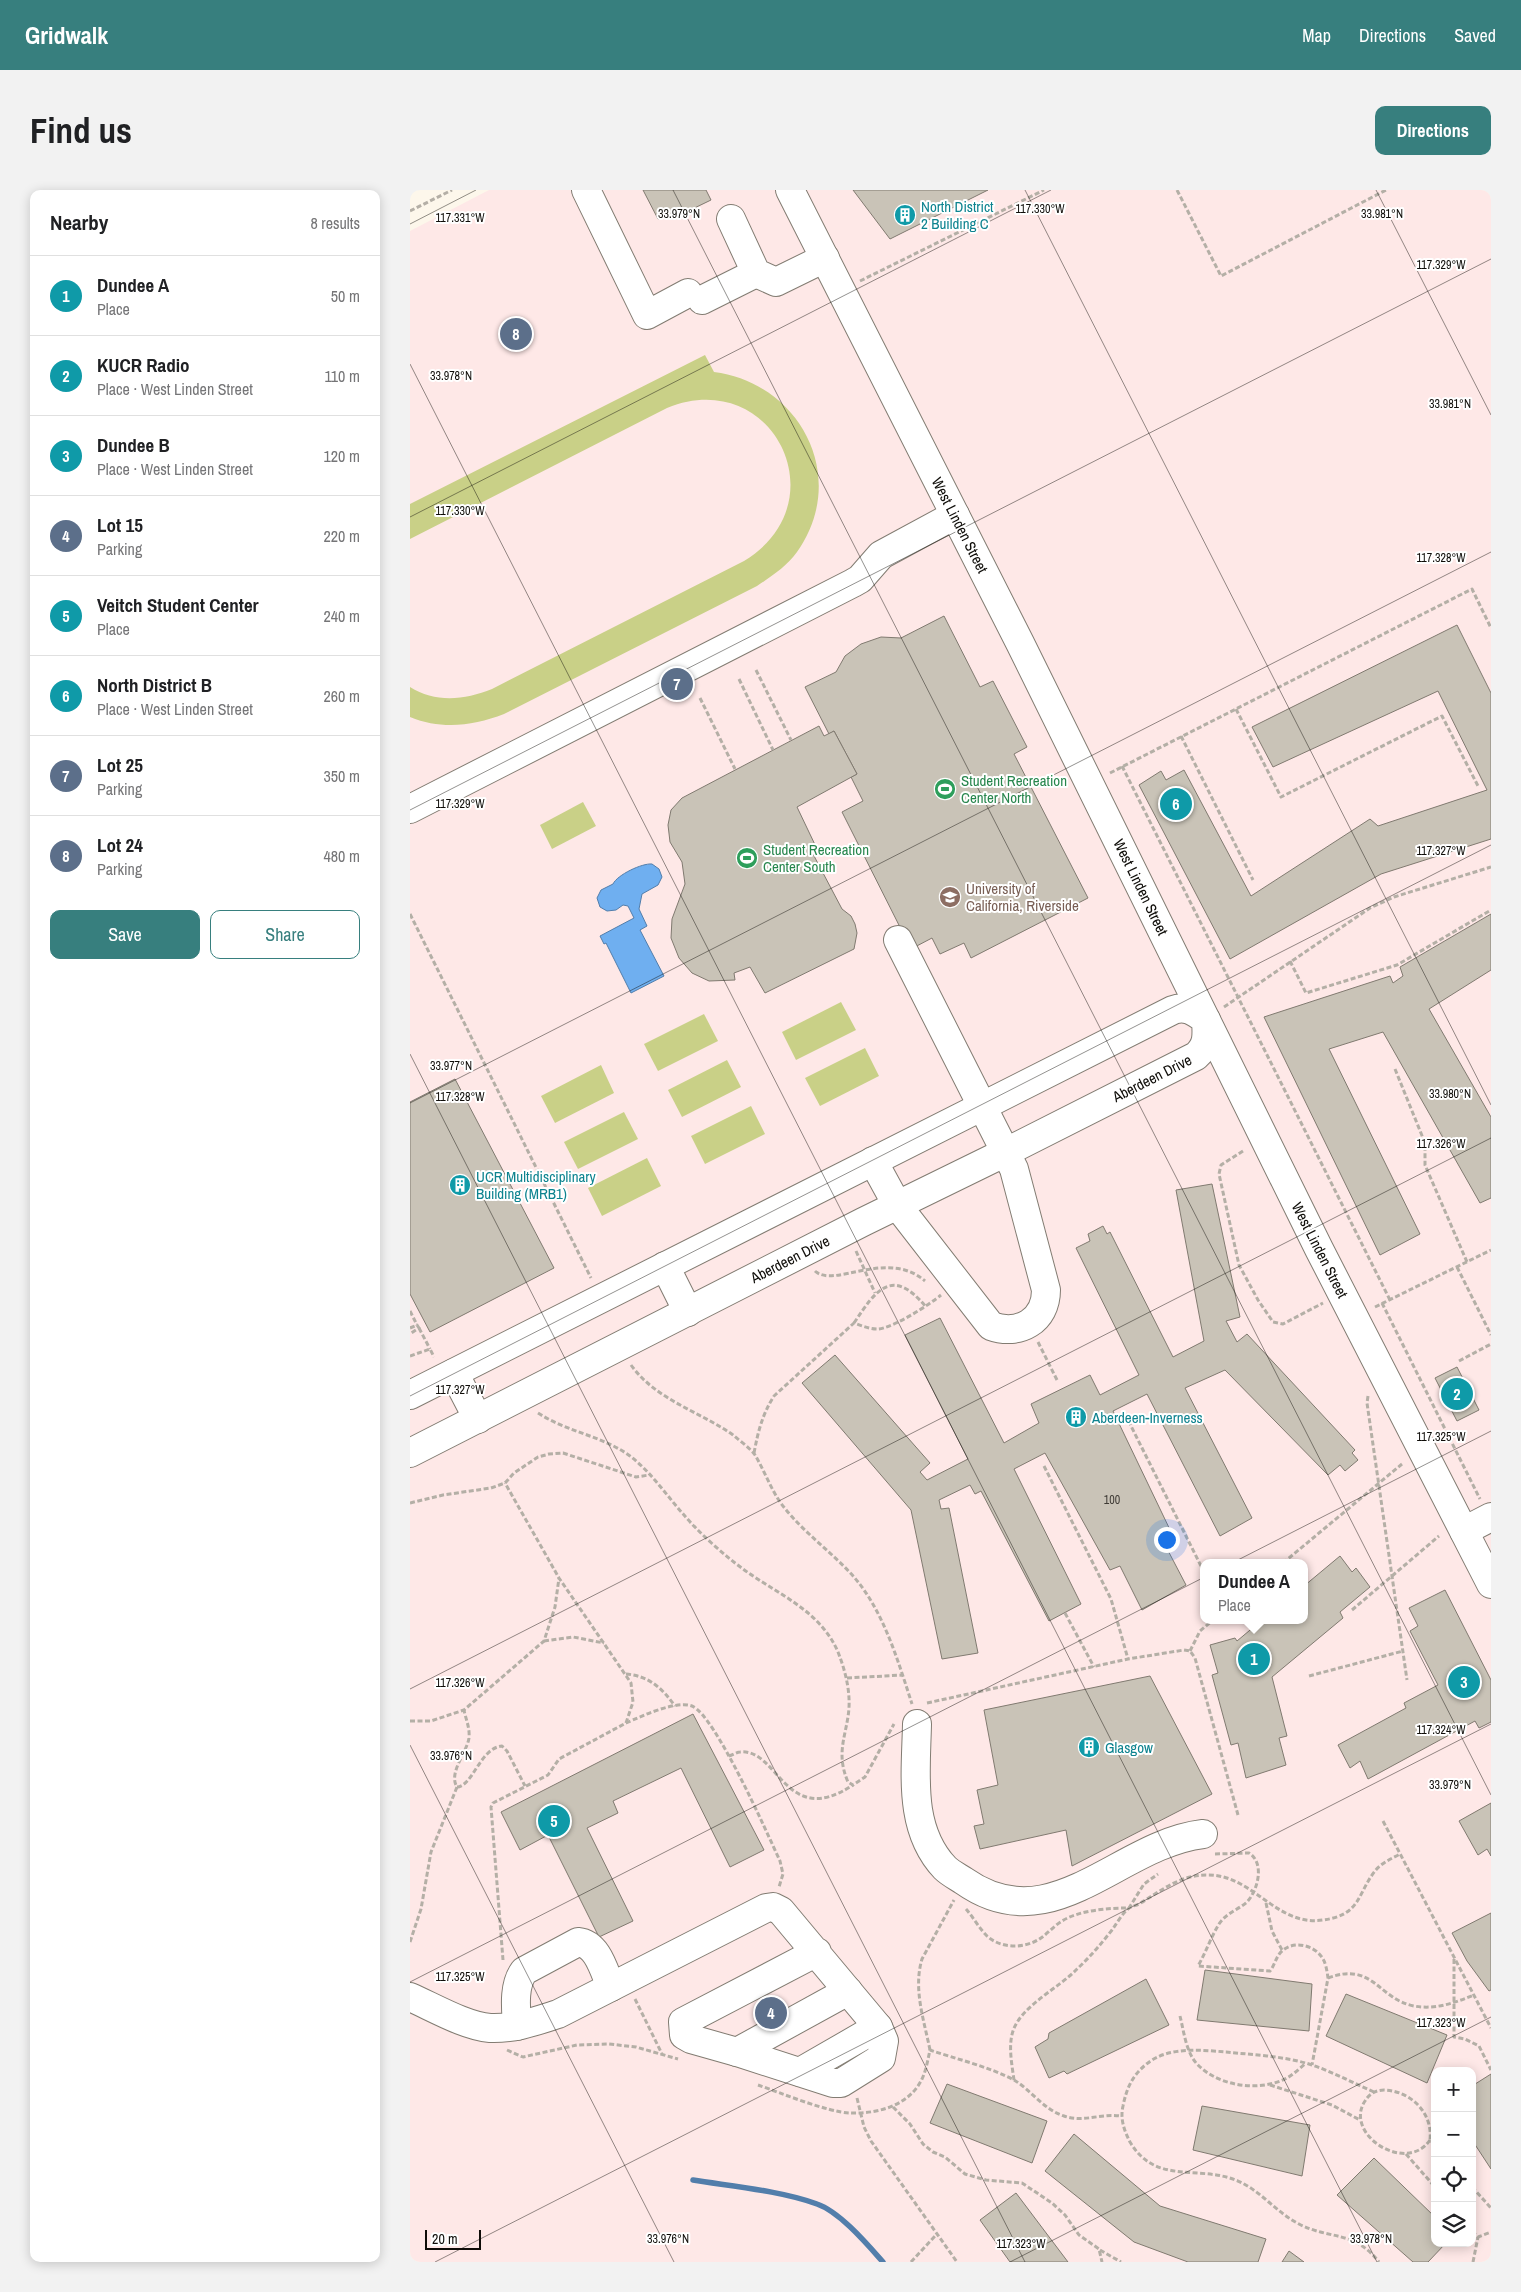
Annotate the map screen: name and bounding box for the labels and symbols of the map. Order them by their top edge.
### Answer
place label: North District 2 Building C [921,196,994,234]
text: 117.330°W [1016,201,1065,217]
building icon: North District 2 Building C [893,203,917,227]
text: 33.979°N [658,206,700,222]
text: 33.981°N [1361,206,1403,222]
text: 117.331°W [436,210,485,226]
text: 117.329°W [1417,257,1466,273]
pin: 8 [500,315,532,353]
text: 33.978°N [430,368,472,384]
text: 33.981°N [1429,396,1471,412]
street label: West Linden Street [927,473,993,577]
text: 117.330°W [436,503,485,519]
text: 117.328°W [1417,550,1466,566]
pin: 7 [661,665,693,703]
place label: Student Recreation Center North [961,770,1067,808]
sports icon: Student Recreation Center North [933,777,957,801]
pin: 6 [1160,785,1192,823]
text: 117.329°W [436,796,485,812]
street label: West Linden Street [1109,835,1174,939]
place label: Student Recreation Center South [763,839,869,877]
text: 117.327°W [1417,843,1466,859]
sports icon: Student Recreation Center South [735,846,759,870]
place label: University of California, Riverside [966,878,1079,916]
school or university icon: University of California, Riverside [938,885,962,909]
street label: Aberdeen Drive [1108,1049,1195,1107]
text: 33.977°N [430,1058,472,1074]
text: 33.980°N [1429,1086,1471,1102]
text: 117.328°W [436,1089,485,1105]
text: 117.326°W [1417,1136,1466,1152]
place label: UCR Multidisciplinary Building (MRB1) [476,1166,596,1204]
building icon: UCR Multidisciplinary Building (MRB1) [448,1173,472,1197]
street label: West Linden Street [1287,1198,1353,1302]
street label: Aberdeen Drive [746,1230,833,1288]
pin: 2 [1441,1375,1473,1413]
text: 117.327°W [436,1382,485,1398]
building icon: Aberdeen-Inverness [1064,1405,1088,1429]
place label: Aberdeen-Inverness [1091,1407,1203,1428]
text: 117.325°W [1417,1429,1466,1445]
house number: 100 [1104,1492,1120,1508]
your location [1154,1527,1180,1553]
pin: 1 [1238,1640,1270,1678]
pin: 3 [1448,1663,1480,1701]
text: 117.326°W [436,1675,485,1691]
text: 117.324°W [1417,1722,1466,1738]
building icon: Glasgow [1077,1735,1101,1759]
place label: Glasgow [1105,1737,1153,1758]
text: 33.976°N [430,1748,472,1764]
text: 33.979°N [1429,1777,1471,1793]
pin: 5 [538,1802,570,1840]
text: 117.325°W [436,1969,485,1985]
pin: 4 [755,1994,787,2032]
text: 117.323°W [1417,2015,1466,2031]
scale bar [425,2227,481,2250]
text: 33.976°N [647,2231,689,2247]
text: 33.978°N [1350,2231,1392,2247]
text: 117.323°W [997,2236,1046,2252]

